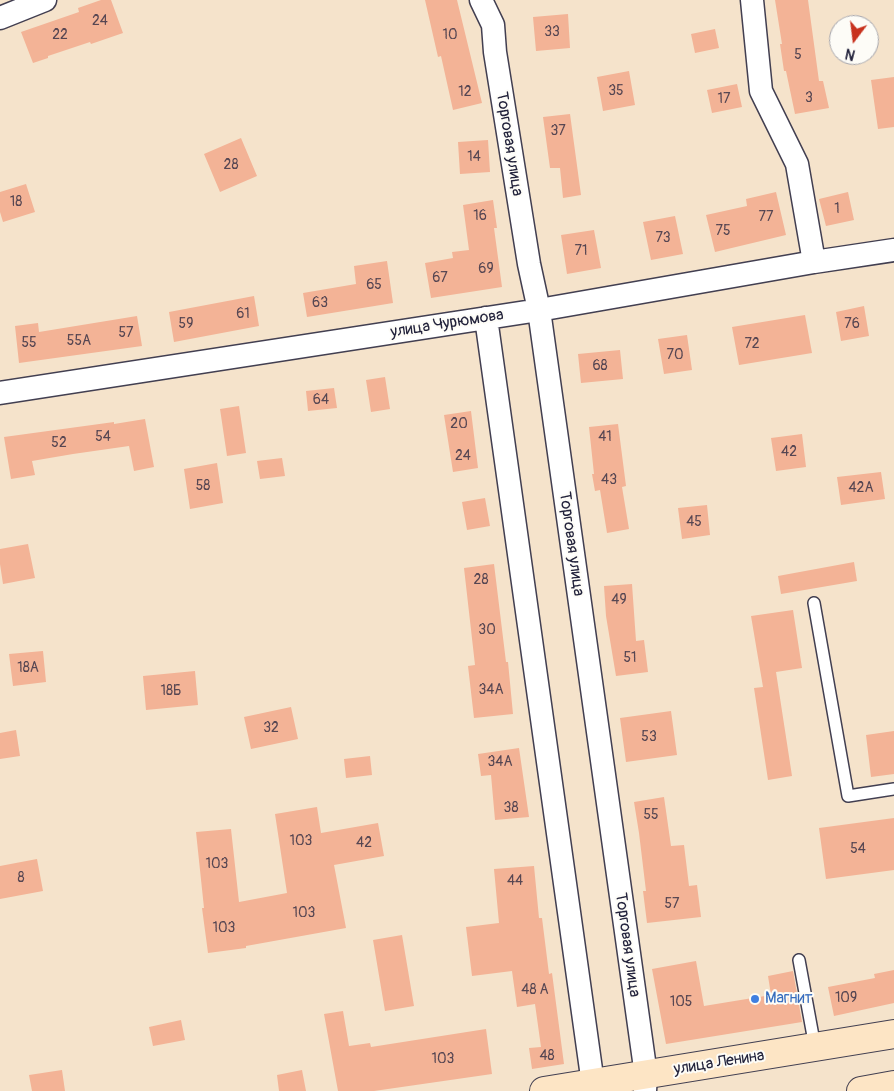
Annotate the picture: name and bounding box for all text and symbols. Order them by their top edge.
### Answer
house number: 24 [92,13,108,29]
north arrow [829,15,879,65]
house number: 33 [544,24,560,40]
house number: 22 [52,27,68,43]
house number: 10 [442,27,458,43]
text: N [843,45,857,63]
house number: 5 [794,47,802,63]
house number: 35 [608,83,624,99]
house number: 12 [458,84,472,100]
house number: 3 [805,90,813,106]
street label: Торговая улица [491,91,527,197]
house number: 17 [718,91,730,107]
house number: 37 [550,123,566,139]
house number: 14 [467,149,481,165]
house number: 28 [224,157,238,173]
house number: 18 [10,194,22,210]
house number: 1 [834,201,840,217]
house number: 16 [473,208,487,224]
house number: 77 [759,209,773,225]
house number: 75 [716,223,730,239]
house number: 73 [655,230,671,246]
house number: 71 [575,243,587,259]
house number: 69 [478,261,494,277]
house number: 67 [432,270,448,286]
house number: 65 [366,277,382,293]
house number: 63 [312,295,328,311]
house number: 61 [236,306,250,322]
street label: улица Чурюмова [389,306,505,342]
house number: 59 [179,316,193,332]
house number: 76 [844,316,860,332]
house number: 57 [119,325,133,341]
house number: 55А [67,333,91,349]
house number: 55 [21,335,37,351]
house number: 72 [744,336,760,352]
house number: 70 [667,347,683,363]
house number: 68 [592,358,608,374]
house number: 64 [313,392,329,408]
house number: 20 [450,416,468,432]
house number: 54 [95,429,111,445]
house number: 41 [598,429,612,445]
house number: 52 [51,435,67,451]
house number: 42 [781,444,797,460]
house number: 24 [455,448,471,464]
house number: 43 [601,472,617,488]
house number: 58 [196,478,210,494]
house number: 42А [848,480,874,496]
street label: Торговая улица [554,491,588,597]
house number: 45 [686,514,702,530]
house number: 28 [474,572,488,588]
house number: 49 [611,592,627,608]
house number: 30 [478,622,496,638]
house number: 51 [623,650,637,666]
house number: 18А [17,660,39,676]
house number: 34А [478,682,504,698]
house number: 18Б [161,683,181,699]
house number: 32 [263,720,279,736]
house number: 53 [641,729,657,745]
house number: 34А [487,754,513,770]
house number: 38 [504,800,518,816]
house number: 55 [643,807,659,823]
house number: 103 [290,833,312,849]
house number: 42 [356,835,372,851]
house number: 54 [850,841,866,857]
house number: 103 [206,856,228,872]
house number: 8 [17,870,25,886]
house number: 44 [507,873,523,889]
street label: Торговая улица [610,892,644,998]
house number: 57 [665,896,679,912]
house number: 103 [293,905,315,921]
house number: 103 [213,920,235,936]
house number: 48 А [521,982,549,998]
place label: Магнит [765,989,813,1009]
house number: 109 [835,990,857,1006]
marker: Магнит [749,993,761,1005]
house number: 105 [670,994,692,1010]
street label: улица Ленина [672,1046,766,1080]
house number: 48 [539,1048,555,1064]
house number: 103 [432,1051,454,1067]

